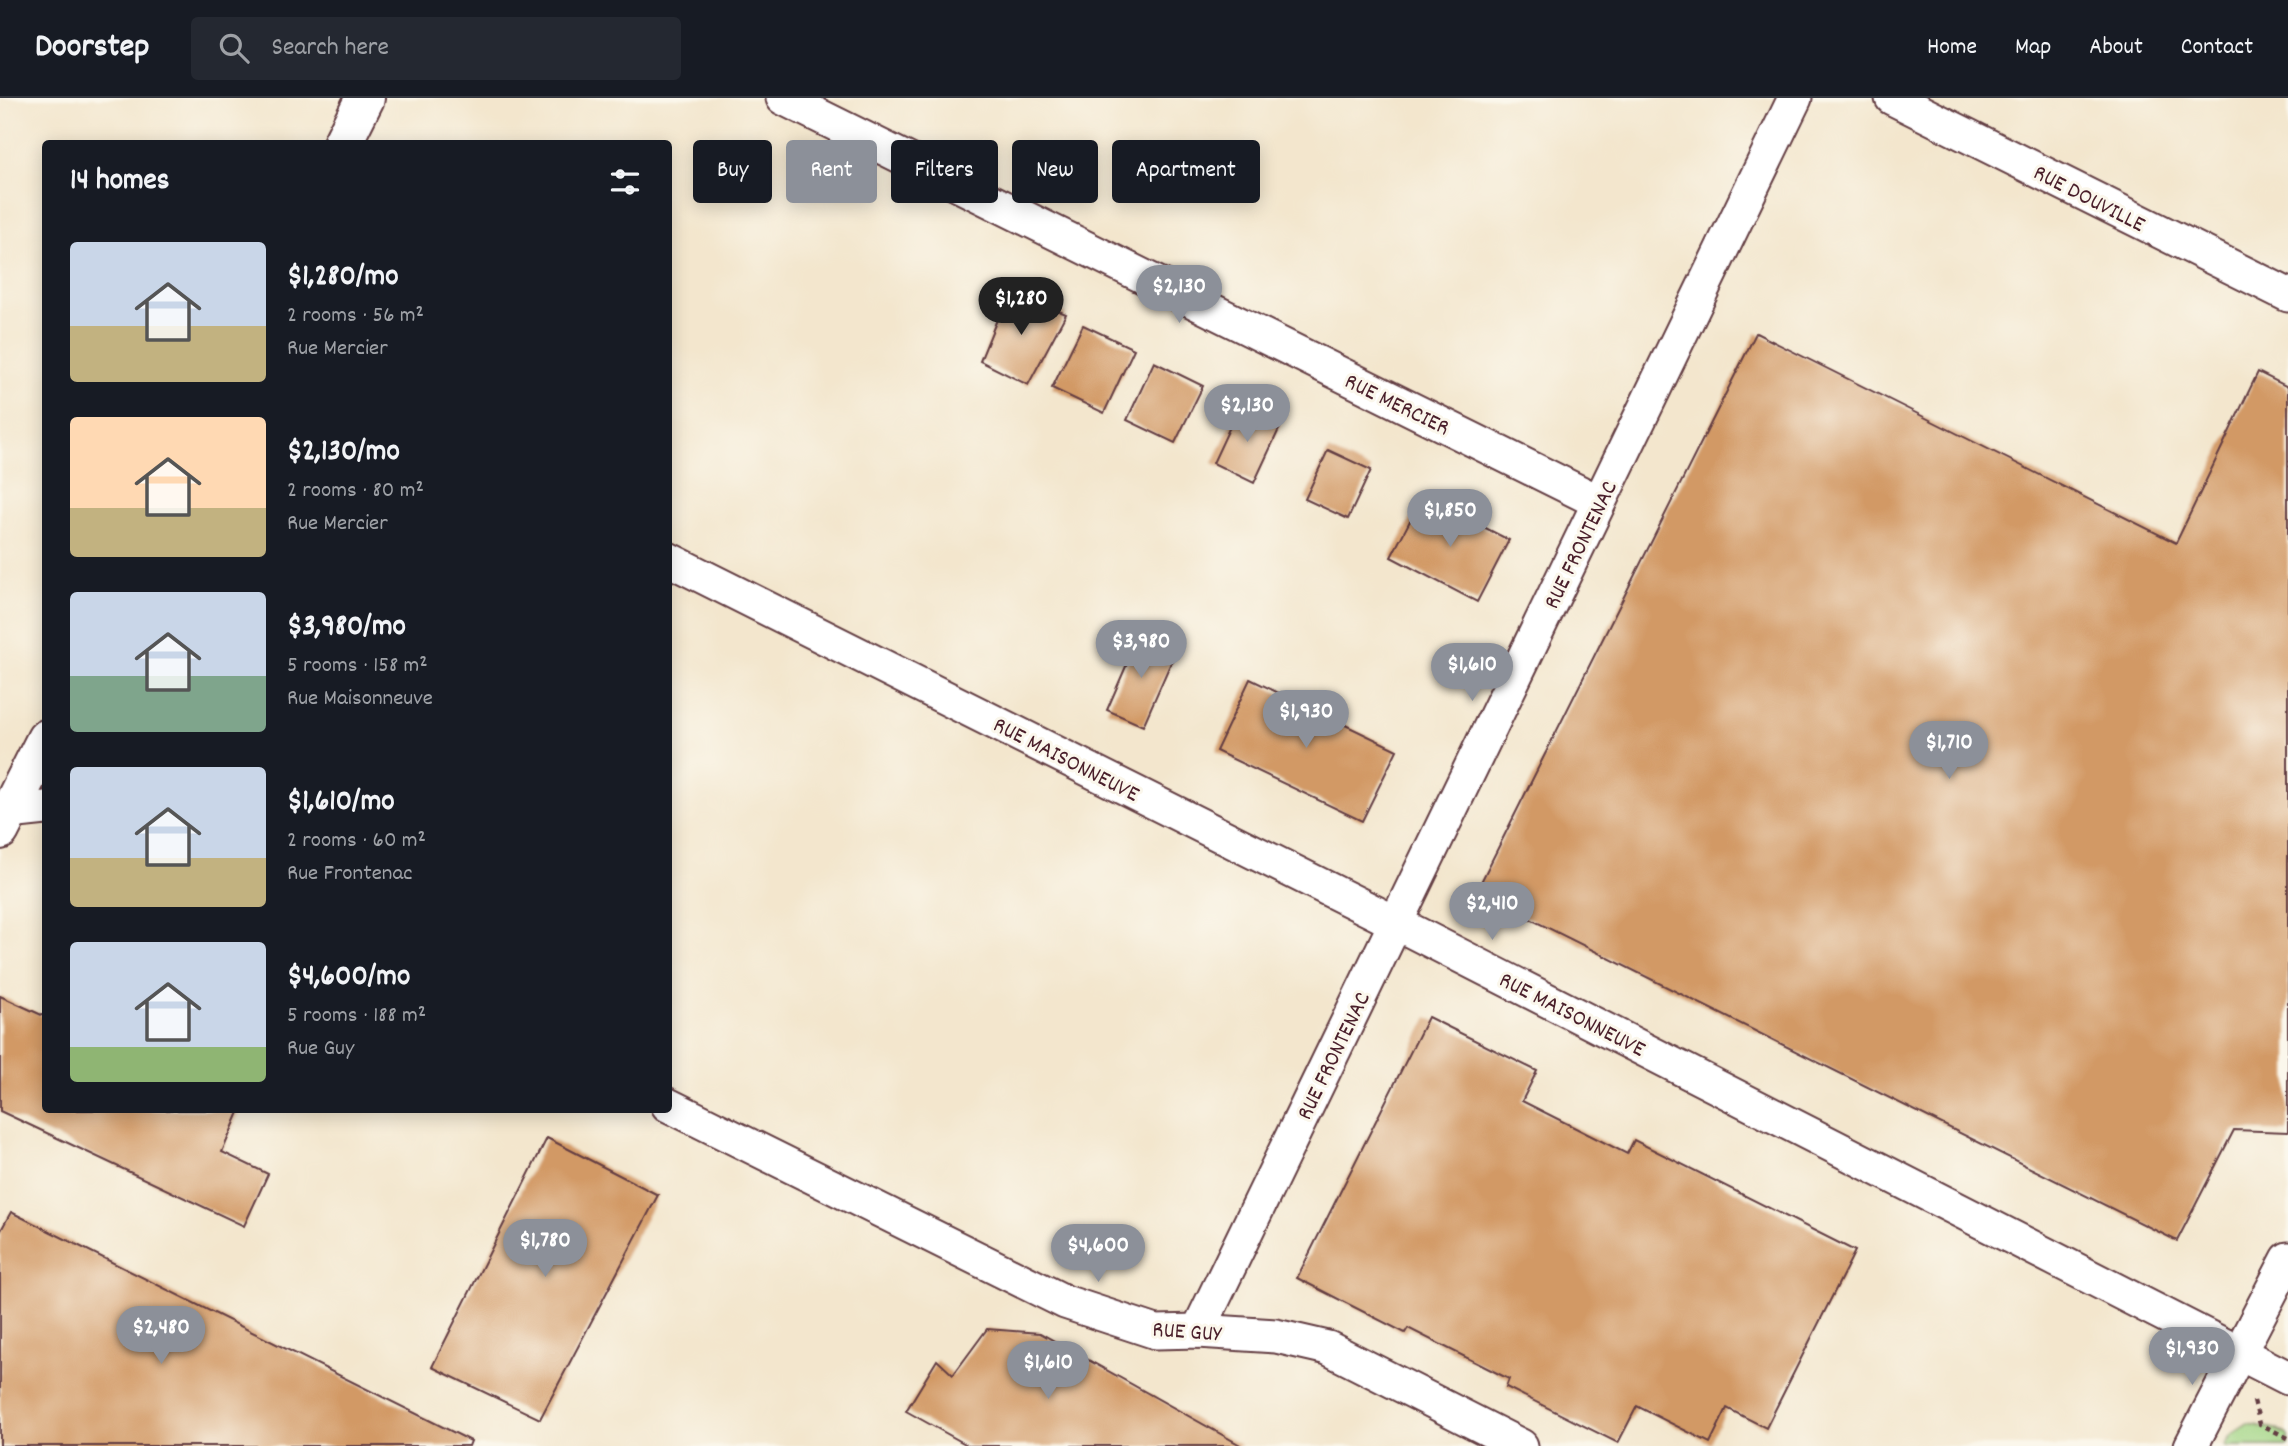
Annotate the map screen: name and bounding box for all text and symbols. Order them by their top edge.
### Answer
search box [191,17,681,80]
text: Doorstep [35,25,149,72]
icon: search [215,29,253,67]
text: Search here [271,30,389,67]
text: Home [1927,31,1977,65]
text: Map [2015,31,2051,65]
text: About [2089,31,2143,65]
text: Contact [2181,31,2253,65]
chip: Buy [693,140,772,203]
chip: Rent [786,140,877,203]
chip: Filters [891,140,998,203]
chip: New [1012,140,1098,203]
chip: Apartment [1112,140,1260,203]
street label: RUE DOUVILLE [2027,158,2151,243]
text: 14 homes [70,161,169,204]
icon: filters [606,163,644,201]
text: $1,280/mo [287,257,398,300]
pin: $2,130 [1122,266,1236,325]
icon: home [126,270,210,354]
text: $2,130 [1152,271,1206,304]
pin: $1,280 [964,278,1078,337]
text: $1,280 [995,283,1047,316]
text: 2 rooms · 56 m² [287,300,424,333]
text: Rue Mercier [287,333,388,366]
street label: RUE MERCIER [1338,366,1455,446]
pin: $2,130 [1190,384,1304,444]
text: $2,130 [1220,390,1274,423]
text: $2,130/mo [287,432,400,475]
icon: home [126,445,210,529]
text: 2 rooms · 80 m² [287,475,424,508]
street label: RUE FRONTENAC [1537,476,1627,615]
pin: $1,850 [1393,490,1507,549]
text: $1,850 [1423,495,1477,528]
text: Rue Mercier [287,508,388,541]
text: $3,980/mo [287,607,406,650]
icon: home [126,620,210,704]
pin: $3,980 [1084,620,1198,680]
text: $3,980 [1112,626,1170,659]
pin: $1,610 [1415,644,1529,703]
text: $1,610 [1447,649,1497,682]
text: 5 rooms · 158 m² [287,650,428,683]
text: Rue Maisonneuve [287,683,433,716]
pin: $1,930 [1249,690,1363,750]
text: $1,930 [1279,696,1333,729]
street label: RUE MAISONNEUVE [987,710,1145,812]
pin: $1,710 [1892,722,2006,781]
text: $1,710 [1925,727,1973,760]
text: $1,610/mo [287,782,395,825]
icon: home [126,795,210,879]
text: 2 rooms · 60 m² [287,825,426,858]
text: Rue Frontenac [287,858,412,891]
pin: $2,410 [1435,882,1549,942]
text: $2,410 [1465,888,1519,921]
text: $4,600/mo [287,957,410,1000]
street label: RUE MAISONNEUVE [1493,965,1651,1067]
icon: home [126,970,210,1054]
street label: RUE FRONTENAC [1290,987,1380,1126]
text: 5 rooms · 188 m² [287,1000,426,1033]
text: Rue Guy [287,1033,354,1066]
pin: $1,780 [488,1220,602,1279]
pin: $4,600 [1041,1224,1155,1284]
text: $1,780 [519,1225,571,1258]
text: $4,600 [1067,1230,1129,1263]
pin: $2,480 [104,1306,218,1366]
text: $2,480 [132,1312,190,1345]
street label: RUE GUY [1151,1315,1223,1352]
pin: $1,930 [2135,1328,2249,1387]
text: $1,930 [2165,1333,2219,1366]
pin: $1,610 [991,1342,1105,1401]
text: $1,610 [1023,1347,1073,1380]

